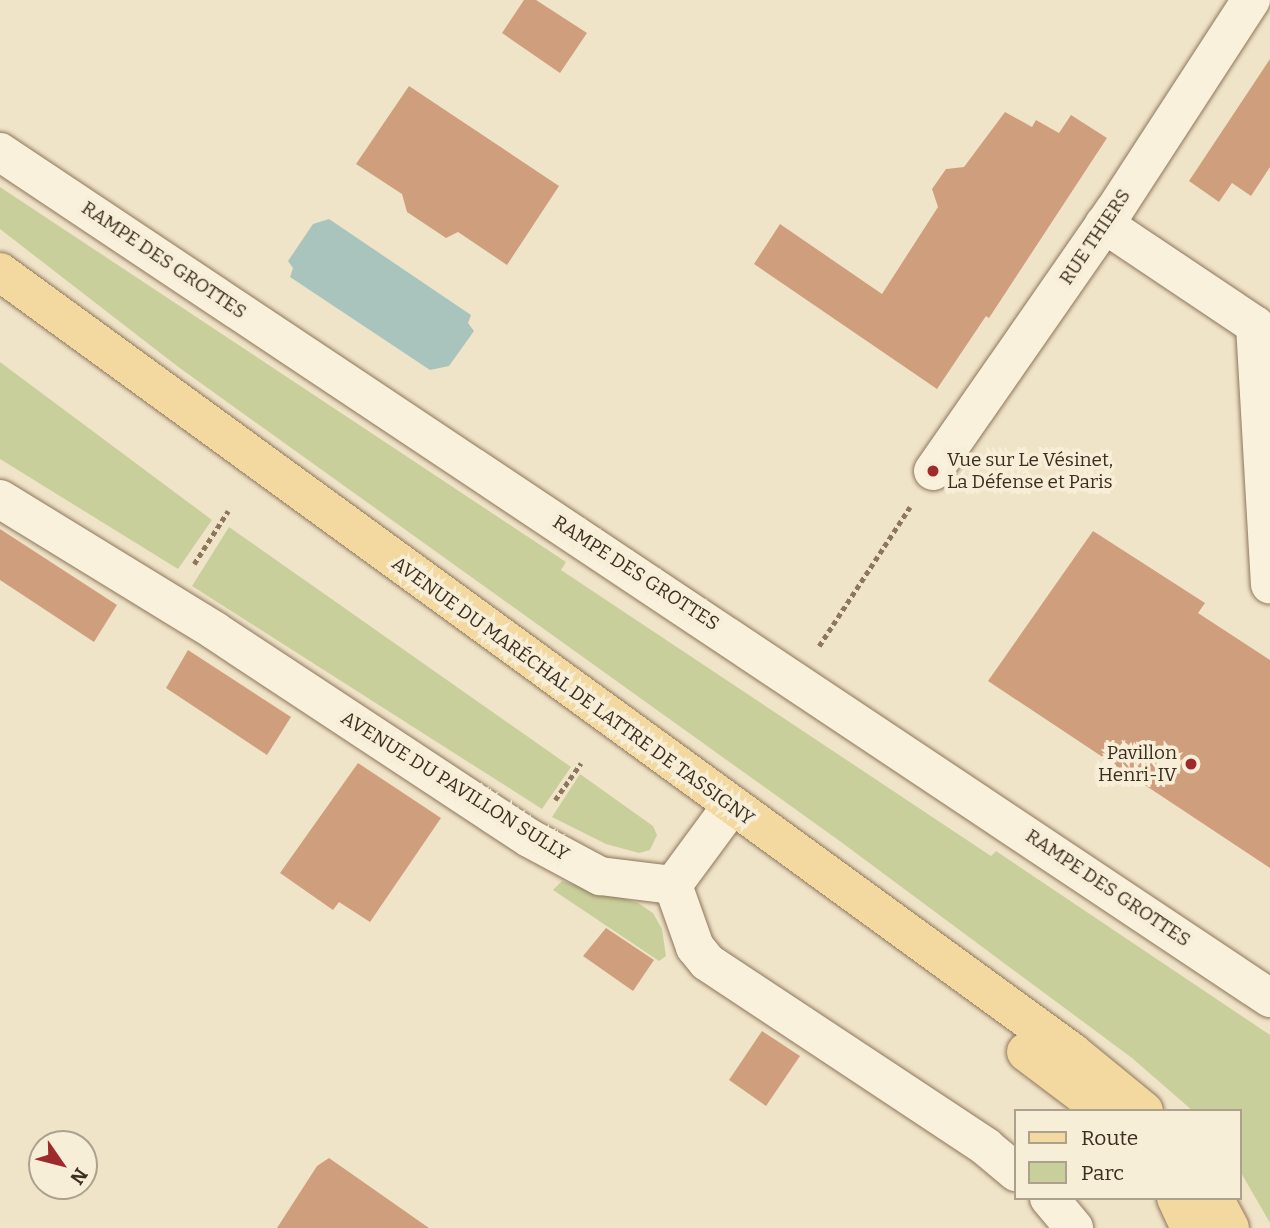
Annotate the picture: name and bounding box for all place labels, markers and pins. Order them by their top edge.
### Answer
place label: Vue sur Le Vésinet, La Défense et Paris [947,449,1113,493]
marker: Vue sur Le Vésinet, La Défense et Paris [925,463,941,479]
place label: Pavillon Henri-IV [1098,742,1177,786]
marker: Pavillon Henri-IV [1183,756,1199,772]

